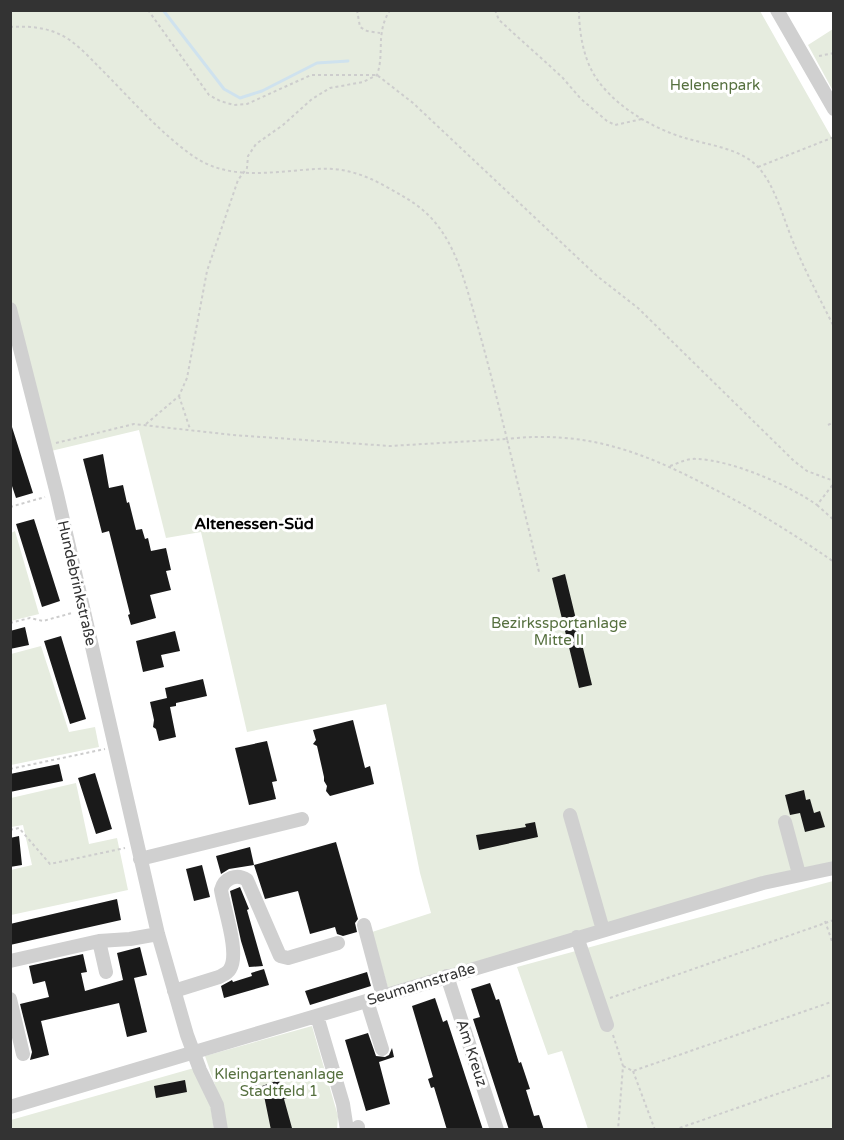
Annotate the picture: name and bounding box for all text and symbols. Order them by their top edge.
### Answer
park label: Helenenpark [670,76,760,94]
district label: Altenessen-Süd [194,514,314,534]
street label: Hundebrinkstraße [54,519,100,647]
park label: Bezirkssportanlage Mitte II [491,614,627,649]
street label: Seumannstraße [365,959,477,1009]
street label: Am Kreuz [453,1017,491,1089]
park label: Kleingartenanlage Stadtfeld 1 [214,1065,344,1100]

